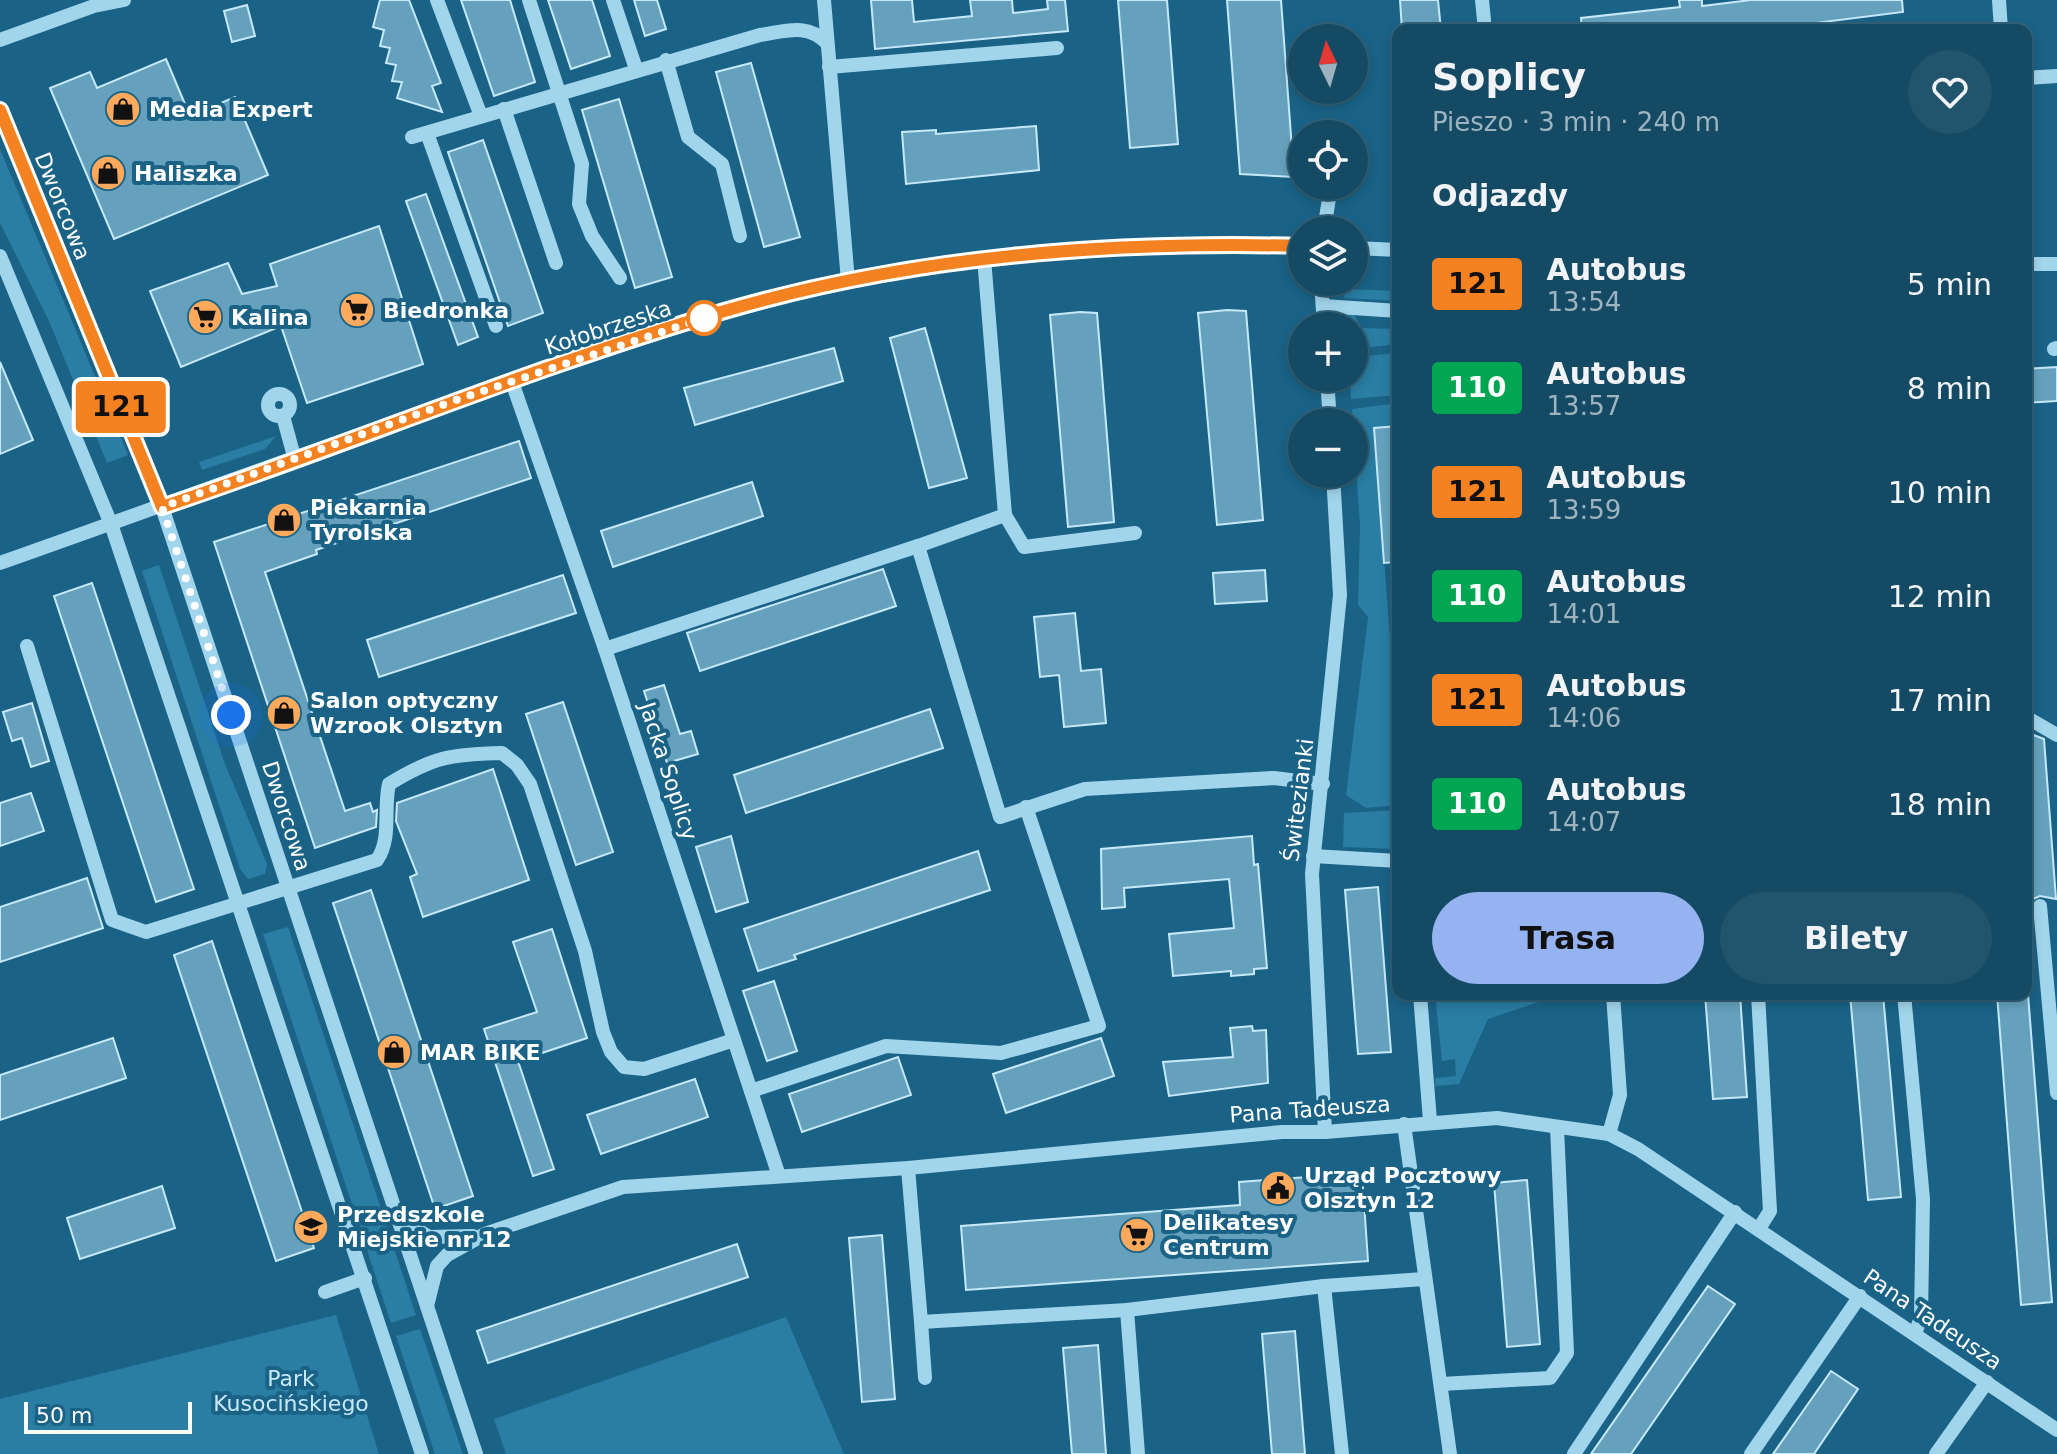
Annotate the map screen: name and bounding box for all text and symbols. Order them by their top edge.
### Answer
north arrow [1288,24,1368,104]
map controls [1288,24,1368,488]
button: heart [1908,50,1992,134]
text: Soplicy [1432,55,1586,99]
shop icon: Media Expert [104,90,142,128]
place label: Media Expert [149,97,313,122]
text: Pieszo · 3 min · 240 m [1432,107,1720,137]
button: locate [1288,120,1368,200]
street label: Dworcowa [30,149,95,264]
shop icon: Haliszka [89,154,127,192]
place label: Haliszka [134,161,238,186]
text: Odjazdy [1432,178,1568,213]
button: layers [1288,216,1368,296]
text: Autobus [1546,252,1687,287]
text: 121 [1448,267,1506,300]
text: 5 min [1907,267,1992,302]
text: 13:54 [1546,287,1621,317]
supermarket icon: Biedronka [338,291,376,329]
street label: Kołobrzeska [542,295,675,360]
supermarket icon: Kalina [186,298,224,336]
place label: Biedronka [383,298,509,323]
unlabelled marker [687,301,721,335]
place label: Kalina [231,305,308,330]
button: + [1288,312,1368,392]
text: Autobus [1546,356,1687,391]
text: 110 [1448,371,1506,404]
text: 8 min [1907,371,1992,406]
line badge: 121 [75,381,167,433]
text: 121 [92,390,150,423]
text: 13:57 [1546,391,1621,421]
button: − [1288,408,1368,488]
text: Autobus [1546,460,1687,495]
text: 121 [1448,475,1506,508]
text: 10 min [1888,475,1992,510]
place label: Piekarnia Tyrolska [310,495,427,545]
text: 13:59 [1546,495,1621,525]
shop icon: Piekarnia Tyrolska [265,501,303,539]
text: Autobus [1546,564,1687,599]
text: 110 [1448,579,1506,612]
text: 12 min [1888,579,1992,614]
text: 14:01 [1546,599,1621,629]
text: Autobus [1546,668,1687,703]
text: 121 [1448,683,1506,716]
text: 17 min [1888,683,1992,718]
place label: Salon optyczny Wzrook Olsztyn [310,688,503,738]
shop icon: Salon optyczny Wzrook Olsztyn [265,694,303,732]
your location [211,695,251,735]
street label: Jacka Soplicy [634,697,703,843]
text: 14:06 [1546,703,1621,733]
street label: Świtezianki [1279,737,1318,863]
street label: Dworcowa [257,758,316,874]
text: Autobus [1546,772,1687,807]
text: 110 [1448,787,1506,820]
text: 18 min [1888,787,1992,822]
text: 14:07 [1546,807,1621,837]
button: Trasa [1432,892,1704,984]
button: Bilety [1720,892,1992,984]
shop icon: MAR BIKE [375,1033,413,1071]
place label: MAR BIKE [420,1040,541,1065]
street label: Pana Tadeusza [1229,1091,1391,1128]
place label: Urząd Pocztowy Olsztyn 12 [1304,1163,1501,1213]
public building icon: Urząd Pocztowy Olsztyn 12 [1259,1169,1297,1207]
place label: Przedszkole Miejskie nr 12 [337,1202,512,1252]
school or university icon: Przedszkole Miejskie nr 12 [292,1208,330,1246]
place label: Delikatesy Centrum [1163,1210,1294,1260]
supermarket icon: Delikatesy Centrum [1118,1216,1156,1254]
street label: Pana Tadeusza [1859,1264,2007,1375]
park label: Park Kusocińskiego [213,1366,369,1416]
scale bar [24,1398,192,1434]
text: 50 m [36,1403,92,1428]

